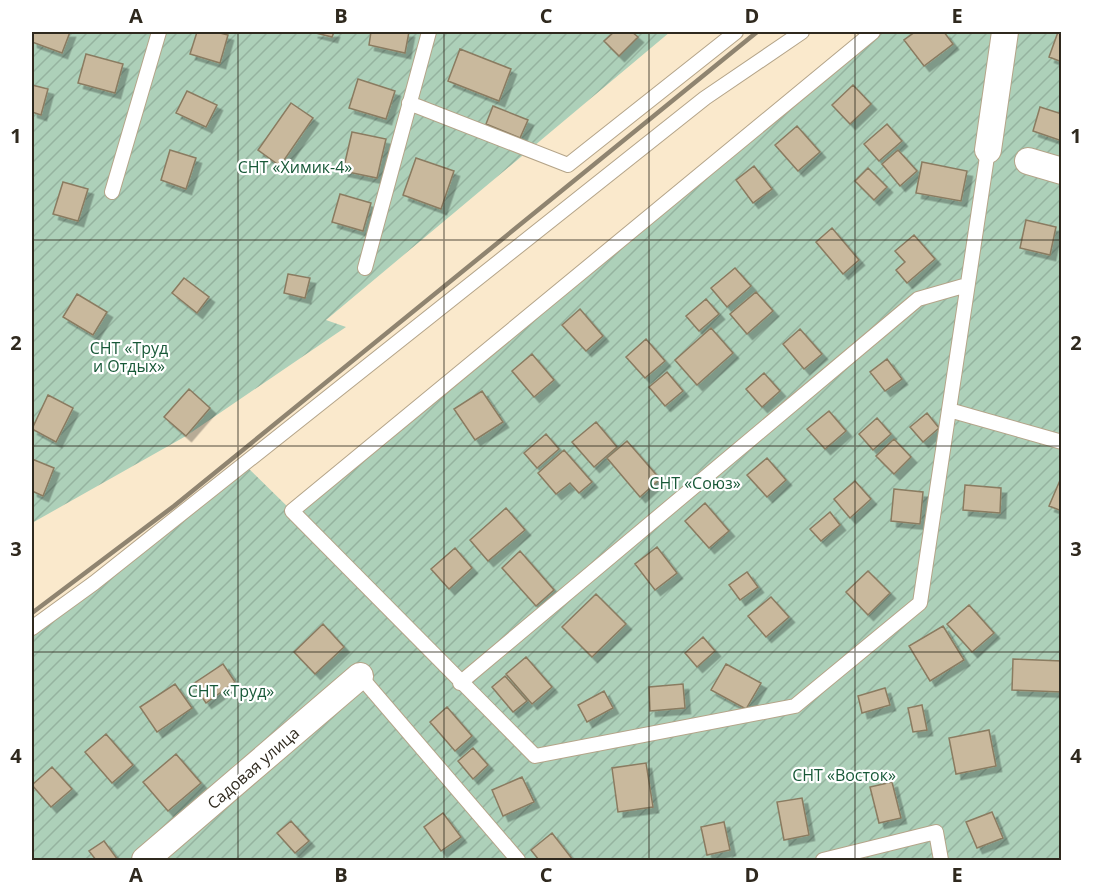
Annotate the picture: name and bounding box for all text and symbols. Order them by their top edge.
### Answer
text: A [129,2,143,29]
text: B [334,2,348,29]
text: C [540,2,553,29]
text: D [745,2,759,29]
text: E [951,2,963,29]
text: 1 [10,122,22,149]
text: 1 [1070,122,1082,149]
park label: СНТ «Химик-4» [238,156,352,178]
text: 2 [10,329,22,356]
text: 2 [1070,329,1082,356]
park label: СНТ «Труд и Отдых» [90,337,168,377]
park label: СНТ «Союз» [649,472,741,494]
text: 3 [10,535,22,562]
text: 3 [1070,535,1082,562]
park label: СНТ «Труд» [188,680,274,702]
street label: Садовая улица [202,722,304,814]
text: 4 [10,742,22,769]
text: 4 [1070,742,1082,769]
park label: СНТ «Восток» [792,764,896,786]
text: A [129,861,143,888]
text: B [334,861,348,888]
text: C [540,861,553,888]
text: D [745,861,759,888]
text: E [951,861,963,888]

